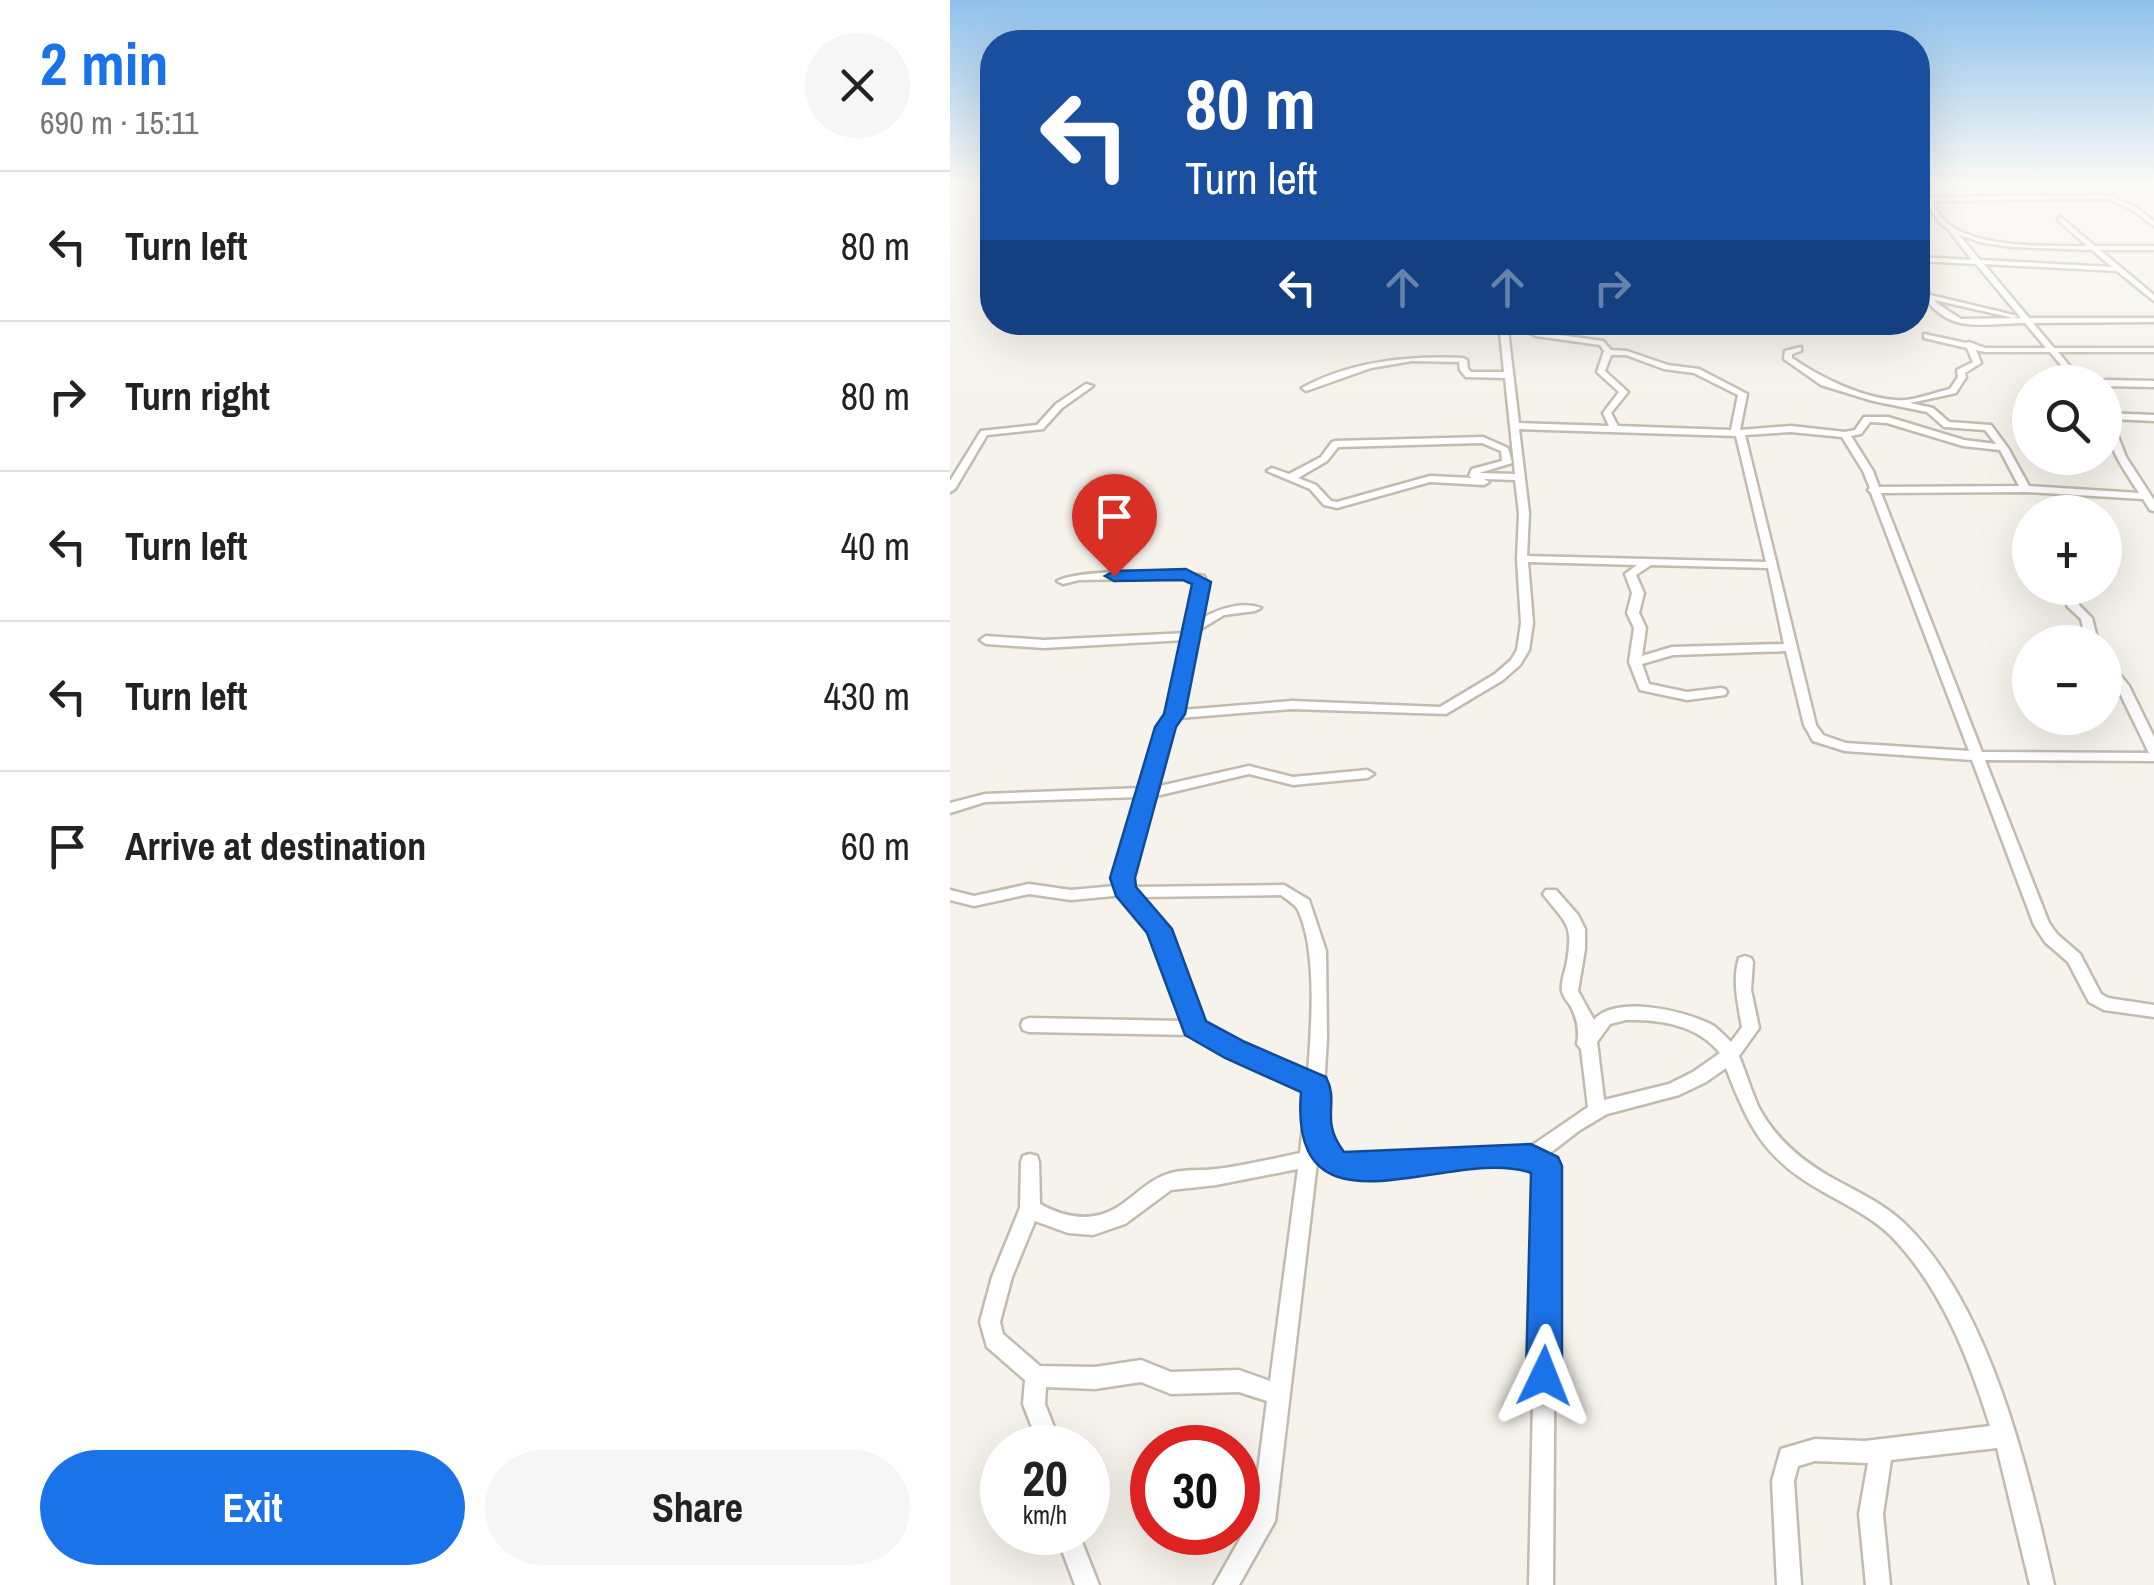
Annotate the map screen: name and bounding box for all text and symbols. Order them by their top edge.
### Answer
text: 2 min [40,23,169,104]
button: close [805,33,910,138]
text: 80 m [1185,57,1316,151]
icon: left [1020,70,1150,200]
text: 690 m · 15:11 [40,101,199,144]
text: Turn left [1185,147,1317,208]
icon: left [40,219,95,274]
text: Turn left [125,221,247,272]
text: 80 m [841,221,910,272]
icon: left [1270,260,1325,315]
icon: ahead [1375,260,1430,315]
icon: ahead [1480,260,1535,315]
icon: right [1585,260,1640,315]
map controls [2012,365,2122,735]
button: search [2012,365,2122,475]
icon: right [40,369,95,424]
text: Turn right [125,371,270,422]
text: 80 m [841,371,910,422]
pin [1072,474,1157,577]
icon: arrive [1087,489,1142,544]
button: + [2012,495,2122,605]
icon: left [40,519,95,574]
text: Turn left [125,521,247,572]
text: 40 m [841,521,910,572]
button: − [2012,625,2122,735]
icon: left [40,669,95,724]
text: Turn left [125,671,247,722]
text: 430 m [823,671,910,722]
icon: arrive [40,819,95,874]
text: Arrive at destination [125,821,426,872]
text: 60 m [841,821,910,872]
position arrow [1492,1324,1596,1428]
speed limit sign: 30 [1130,1425,1260,1555]
text: 20 [1022,1444,1068,1512]
button: Exit [40,1450,465,1565]
button: Share [485,1450,910,1565]
text: km/h [1023,1498,1067,1532]

